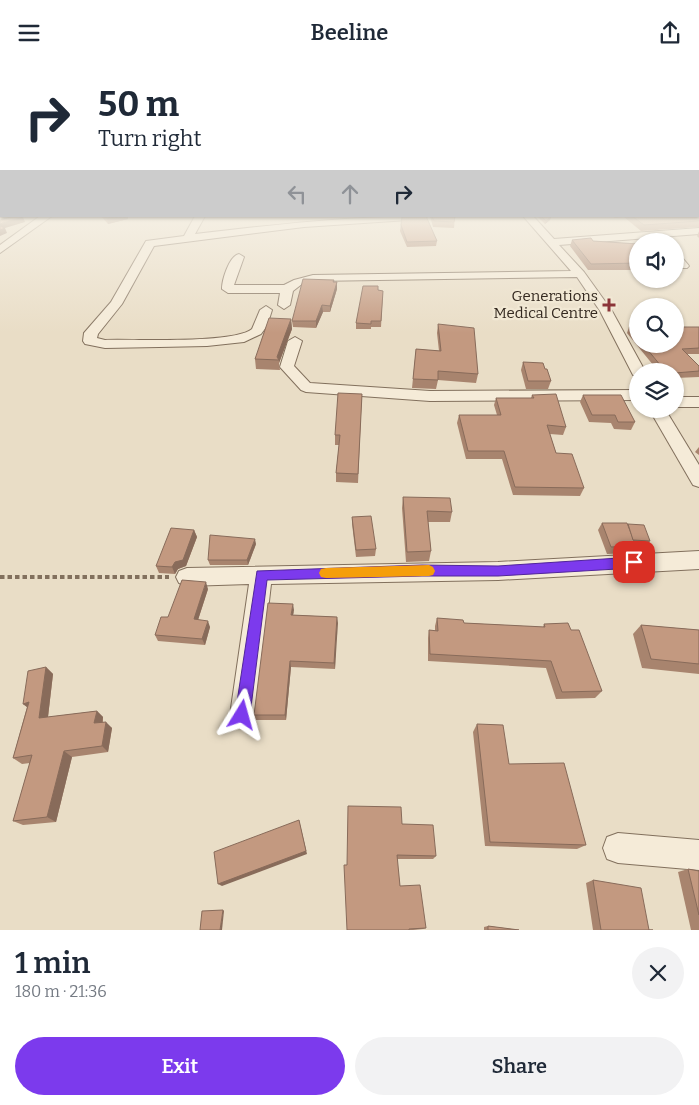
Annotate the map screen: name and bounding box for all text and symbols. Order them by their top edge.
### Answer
icon: menu [15,19,43,47]
text: Beeline [311,19,388,46]
icon: share [656,19,684,47]
text: 50 m [98,83,179,125]
icon: right [15,85,80,150]
text: Turn right [98,125,201,152]
icon: left [283,180,311,208]
icon: ahead [336,180,364,208]
icon: right [389,180,417,208]
map controls [629,233,684,418]
button: sound [629,233,684,288]
place label: Generations Medical Centre [493,287,598,322]
marker: Generations Medical Centre [602,298,616,312]
button: search [629,298,684,353]
button: layers [629,363,684,418]
pin [613,541,655,583]
icon: arrive [620,548,648,576]
position arrow [215,688,267,740]
text: 1 min [15,945,90,981]
button: close [632,947,684,999]
text: 180 m · 21:36 [15,982,107,1001]
button: Exit [15,1037,345,1095]
button: Share [355,1037,684,1095]

